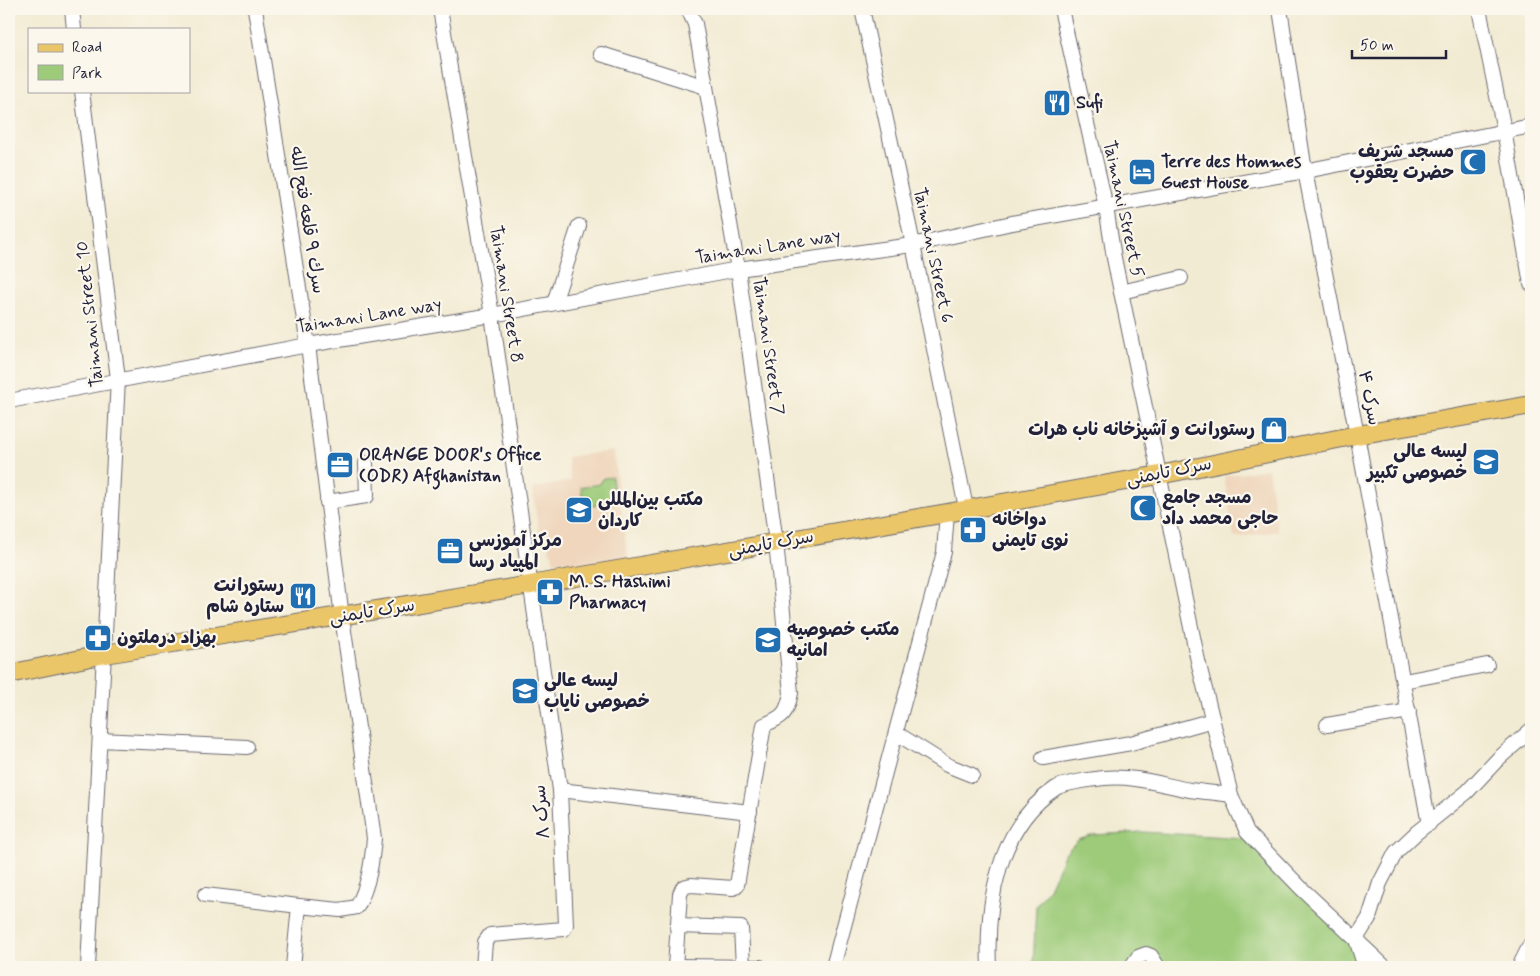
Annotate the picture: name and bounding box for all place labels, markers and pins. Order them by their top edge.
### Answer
restaurant icon: Sufi [1042,88,1072,118]
place label: Sufi [1076,91,1103,115]
place label: مسجد شریف حضرت یعقوب [1350,140,1454,185]
mosque icon: مسجد شریف حضرت یعقوب [1458,147,1488,177]
place label: Terre des Hommes Guest House [1161,150,1301,195]
hotel icon: Terre des Hommes Guest House [1127,157,1157,187]
shop icon: رستورانت و آشپزخانه ناب هرات [1259,415,1289,445]
place label: رستورانت و آشپزخانه ناب هرات [1028,418,1255,442]
place label: لیسه عالی خصوصی تکبیر [1365,440,1467,485]
place label: ORANGE DOOR's Office (ODR) Afghanistan [359,443,541,490]
school or university icon: لیسه عالی خصوصی تکبیر [1471,447,1501,477]
office icon: ORANGE DOOR's Office (ODR) Afghanistan [325,450,355,480]
place label: مسجد جامع حاجی محمد داد [1162,486,1278,531]
place label: مکتب بین‌المللی کاردان [598,488,703,533]
mosque icon: مسجد جامع حاجی محمد داد [1128,493,1158,523]
school or university icon: مکتب بین‌المللی کاردان [564,495,594,525]
place label: دواخانه نوی تایمنی [992,508,1069,553]
pharmacy icon: دواخانه نوی تایمنی [958,515,988,545]
place label: مرکز آموزسی المپیاد رسا [469,529,562,574]
office icon: مرکز آموزسی المپیاد رسا [435,536,465,566]
place label: M. S. Hashimi Pharmacy [569,570,671,615]
place label: رستورانت ستاره شام [206,574,284,620]
pharmacy icon: M. S. Hashimi Pharmacy [535,577,565,607]
restaurant icon: رستورانت ستاره شام [288,581,318,611]
place label: مکتب خصوصیه امانیه [787,618,900,663]
pharmacy icon: بهزاد درملتون [83,623,113,653]
school or university icon: مکتب خصوصیه امانیه [753,625,783,655]
place label: بهزاد درملتون [117,626,216,650]
place label: لیسه عالی خصوصی نایاب [544,669,650,714]
school or university icon: لیسه عالی خصوصی نایاب [510,676,540,706]

